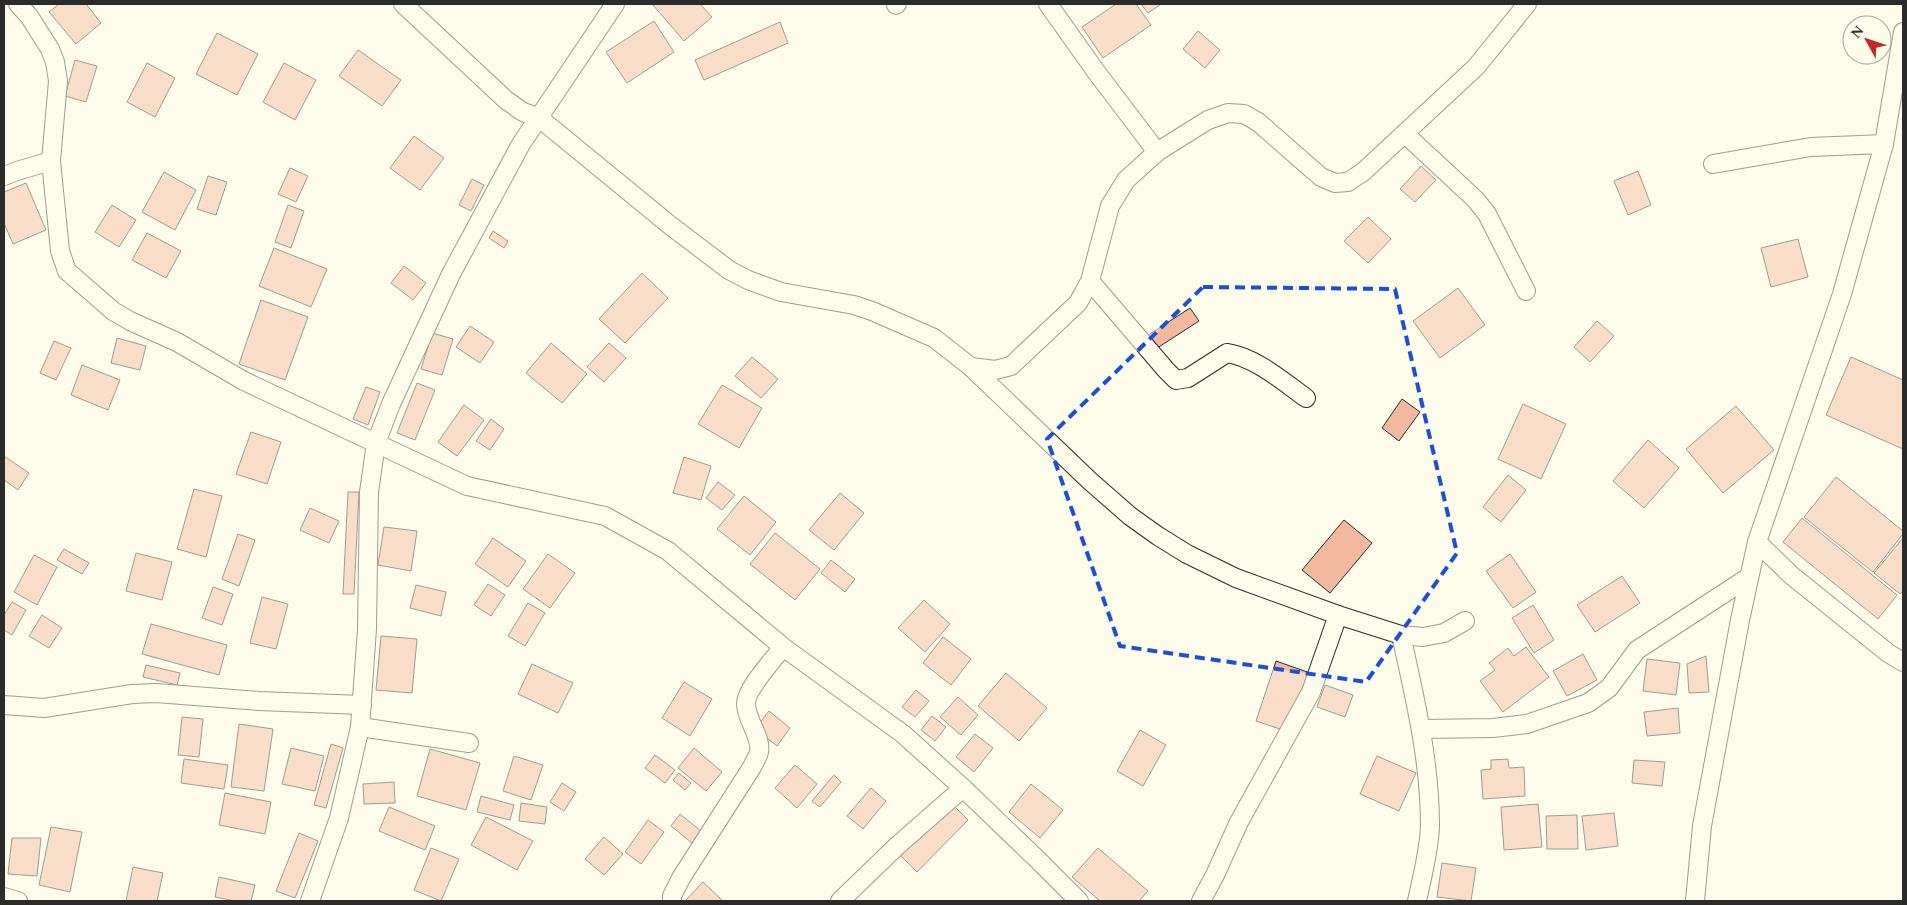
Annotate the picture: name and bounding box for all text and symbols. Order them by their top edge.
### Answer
north arrow [1842,15,1892,65]
text: N [1846,21,1869,43]

